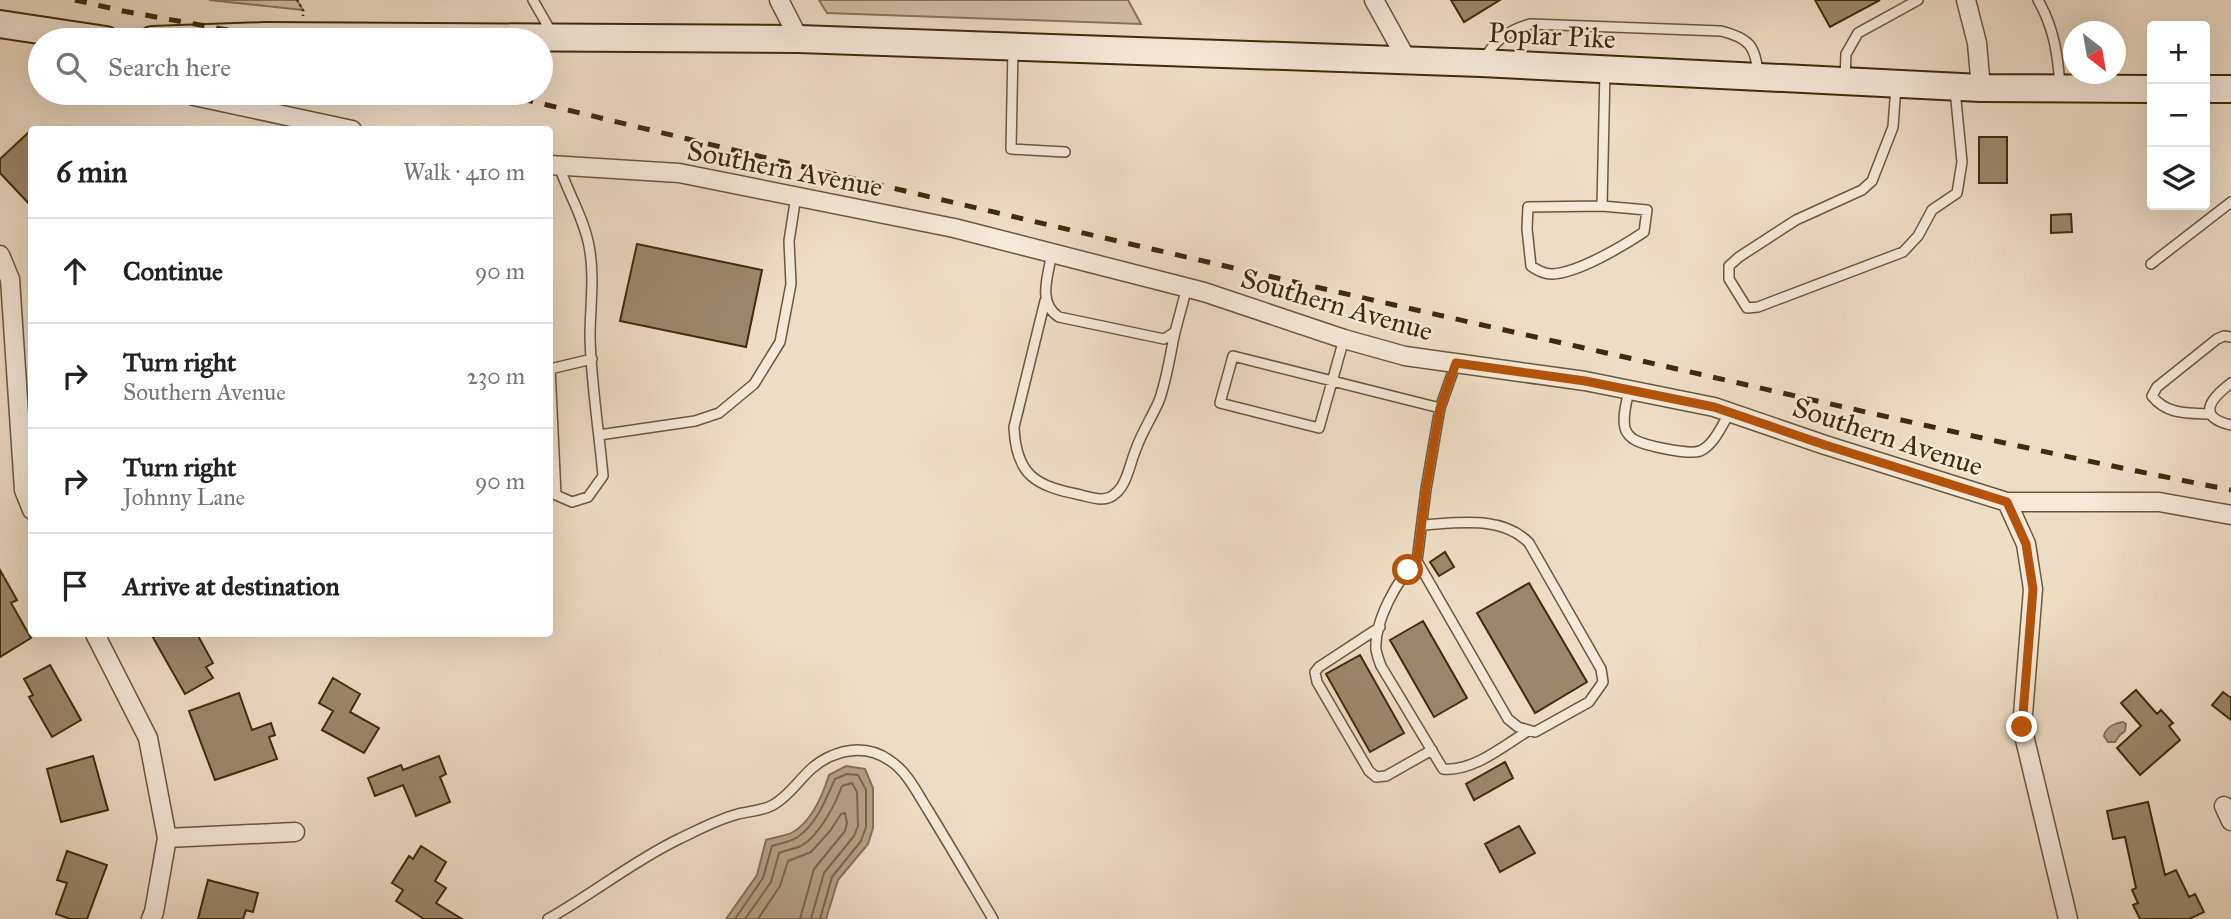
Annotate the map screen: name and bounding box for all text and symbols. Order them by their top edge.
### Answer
street label: Poplar Pike [1487,15,1617,56]
north arrow [2063,21,2126,84]
map controls [2147,21,2210,210]
button: + [2147,21,2210,84]
search box [28,28,553,105]
icon: search [52,48,90,86]
text: Search here [108,51,231,83]
button: − [2147,84,2210,147]
street label: Southern Avenue [684,132,886,205]
button: layers [2147,147,2210,210]
text: 6 min [56,154,128,190]
text: Walk · 410 m [403,158,525,186]
icon: ahead [56,252,94,290]
text: Continue [123,255,223,287]
text: 90 m [475,257,525,285]
street label: Southern Avenue [1237,260,1437,349]
text: Turn right [123,346,236,378]
icon: right [56,357,94,395]
text: 230 m [467,362,525,390]
text: Southern Avenue [123,378,286,406]
street label: Southern Avenue [1788,389,1987,484]
text: Turn right [123,451,236,483]
icon: right [56,462,94,500]
text: 90 m [475,467,525,495]
text: Johnny Lane [123,483,245,511]
route start [1392,554,1423,585]
icon: arrive [56,567,94,605]
text: Arrive at destination [123,570,340,602]
route end [2006,711,2037,742]

